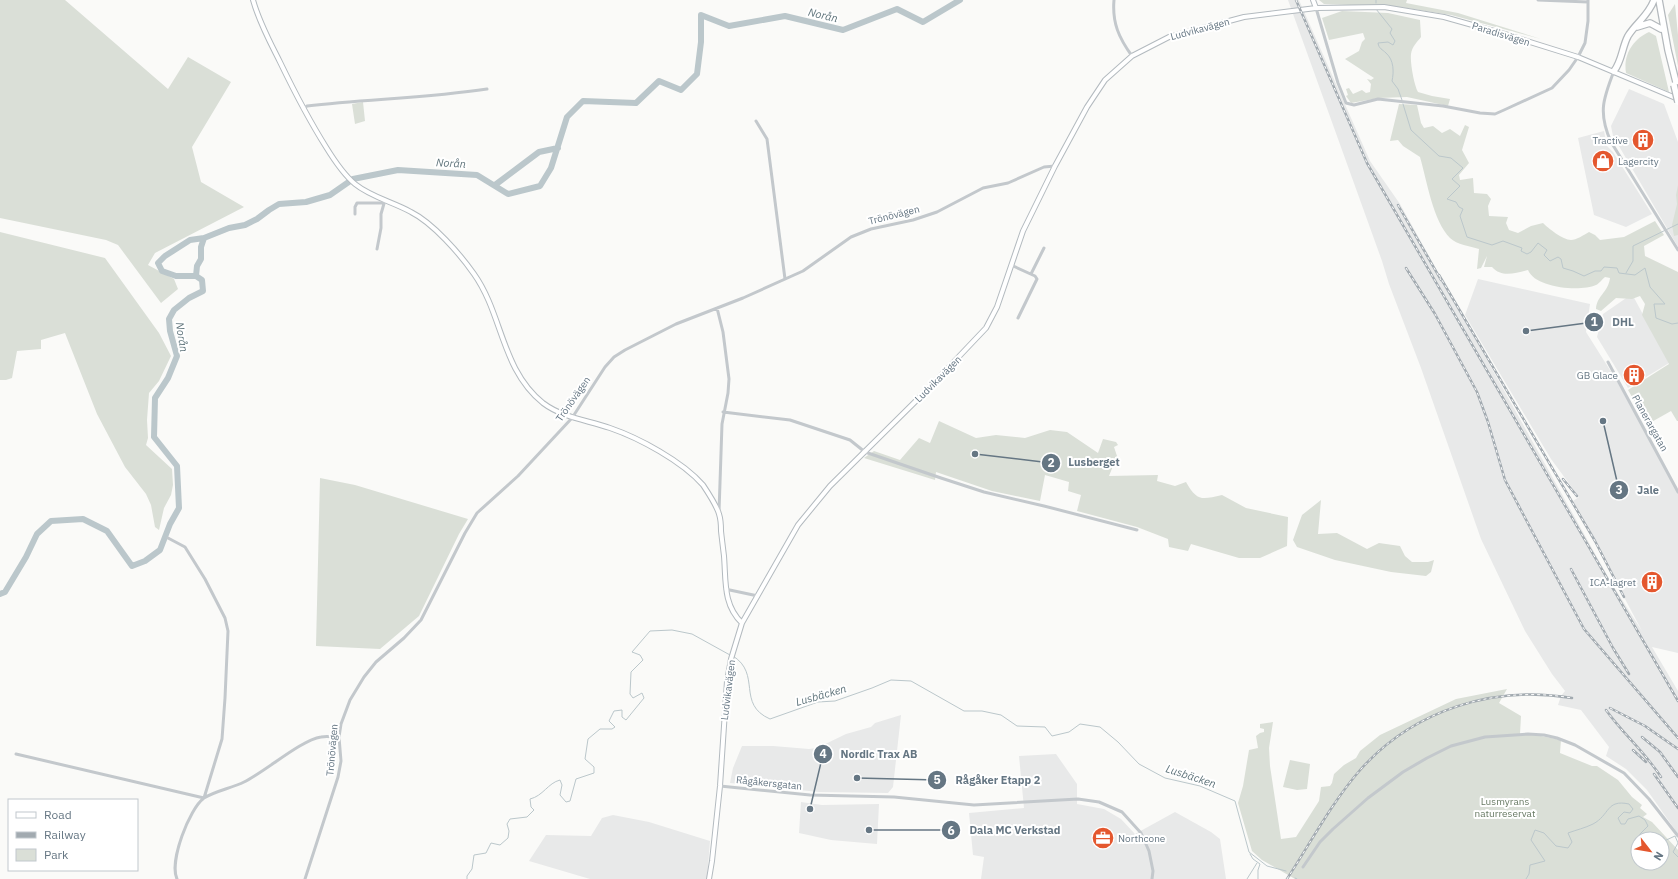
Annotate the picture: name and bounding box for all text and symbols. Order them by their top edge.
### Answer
water label: Norån [807,5,839,25]
street label: Ludvikavägen [1169,15,1231,43]
street label: Paradisvägen [1470,19,1532,49]
building icon: Tractive [1630,127,1656,153]
place label: Tractive [1592,134,1628,147]
shop icon: Lagercity [1590,148,1616,174]
water label: Norån [436,155,466,171]
place label: Lagercity [1618,155,1659,168]
street label: Trönövägen [867,202,921,228]
callout: DHL [1584,310,1642,333]
text: 1 [1590,314,1598,329]
text: DHL [1612,315,1634,329]
water label: Norån [173,321,191,353]
street label: Ludvikavägen [912,353,964,405]
building icon: GB Glace [1621,362,1647,388]
place label: GB Glace [1577,369,1619,382]
street label: Trönövägen [553,374,593,424]
street label: Planerargatan [1629,392,1671,454]
callout: Lusberget [1041,451,1128,474]
text: 2 [1047,455,1055,470]
text: Lusberget [1068,455,1120,469]
callout: Jale [1609,478,1667,501]
text: 3 [1615,482,1623,497]
text: Jale [1637,483,1659,497]
building icon: ICA-lagret [1639,569,1665,595]
place label: ICA-lagret [1590,576,1636,589]
street label: Ludvikavägen [718,659,738,721]
water label: Lusbäcken [794,681,848,709]
street label: Trönövägen [323,723,341,777]
callout: Nordic Trax AB [813,743,925,766]
text: 4 [819,746,827,761]
text: Nordic Trax AB [841,747,917,761]
water label: Lusbäcken [1164,761,1218,791]
callout: Rågåker Etapp 2 [927,769,1048,792]
text: 5 [933,772,941,787]
street label: Rågåkersgatan [735,773,803,793]
text: Rågåker Etapp 2 [956,773,1041,787]
park label: Lusmyrans naturreservat [1475,795,1536,820]
legend [8,799,138,871]
text: Road [44,807,72,822]
callout: Dala MC Verkstad [941,819,1068,842]
text: 6 [947,823,955,838]
text: Dala MC Verkstad [969,823,1061,837]
office icon: Northcone [1090,825,1116,851]
text: Railway [44,827,86,842]
north arrow [1630,831,1670,871]
place label: Northcone [1118,832,1166,845]
text: Park [44,847,69,862]
text: N [1651,849,1667,863]

